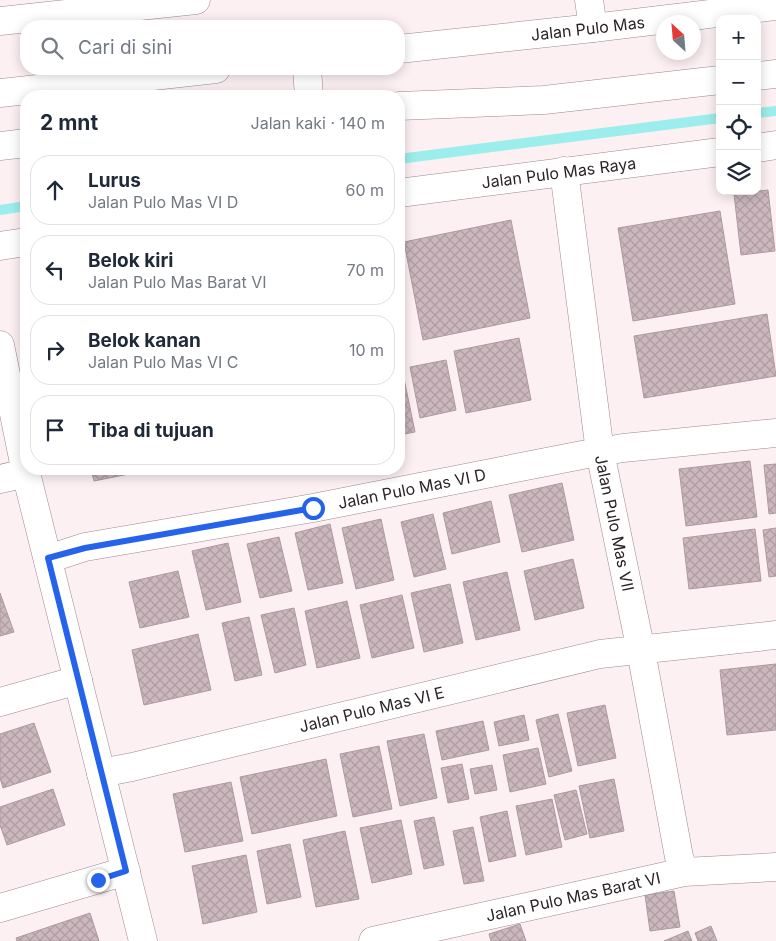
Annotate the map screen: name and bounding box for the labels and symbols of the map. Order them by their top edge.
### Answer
street label: Jalan Pulo Mas [530,12,646,45]
north arrow [656,15,701,60]
street label: Jalan Pulo Mas Raya [480,153,637,192]
street label: Jalan Pulo Mas VII [591,453,638,593]
street label: Jalan Pulo Mas VI D [336,464,488,513]
route start [302,497,325,520]
street label: Jalan Pulo Mas VI E [297,682,446,736]
street label: Jalan Pulo Mas Barat VI [484,868,662,926]
route end [87,869,110,892]

